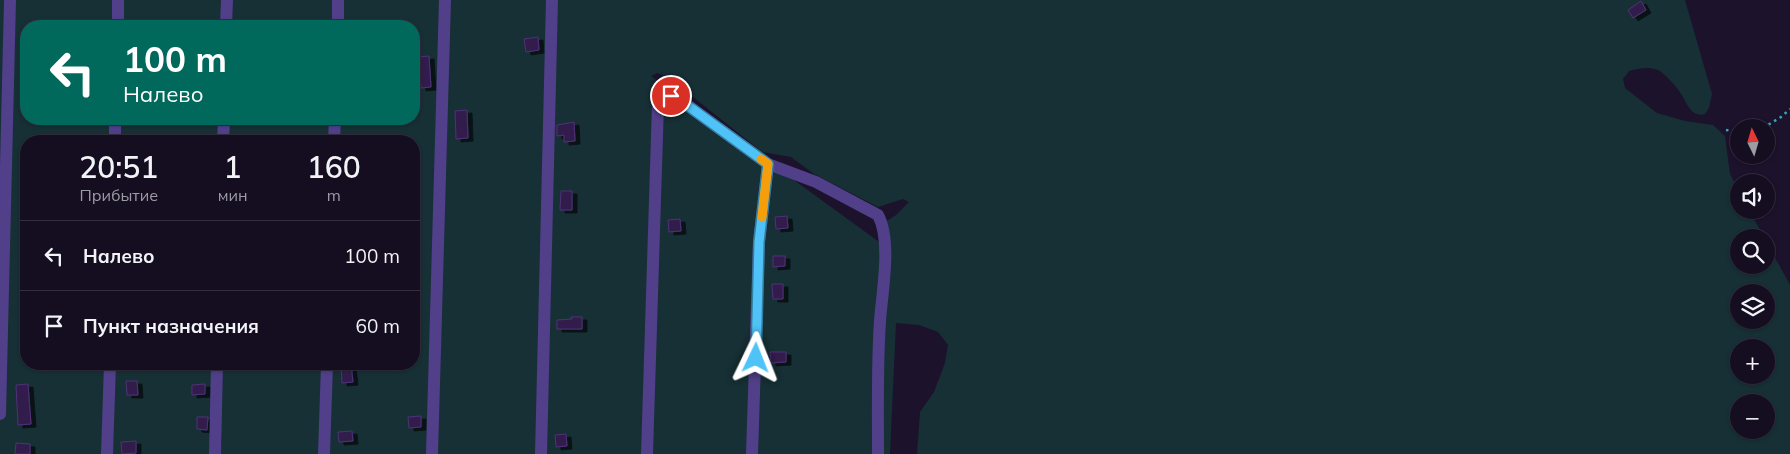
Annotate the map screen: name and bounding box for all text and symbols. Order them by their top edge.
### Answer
text: 100 m [123,37,227,81]
icon: left [40,40,105,105]
pin [650,75,692,117]
text: Налево [123,80,203,108]
icon: arrive [657,82,685,110]
north arrow [1730,119,1775,164]
map controls [1730,119,1775,439]
text: 20:51 [79,148,158,186]
text: 1 [224,148,242,186]
text: 160 [307,148,361,186]
button: sound [1730,174,1775,219]
text: Прибытие [80,185,158,205]
text: мин [218,185,247,205]
text: m [327,185,341,205]
button: search [1730,229,1775,274]
icon: left [40,242,68,270]
text: Налево [83,244,155,268]
text: 100 m [344,244,400,268]
button: layers [1730,284,1775,329]
icon: arrive [40,312,68,340]
text: Пункт назначения [83,314,259,338]
text: 60 m [356,314,400,338]
position arrow [729,331,781,383]
button: + [1730,339,1775,384]
button: − [1730,394,1775,439]

